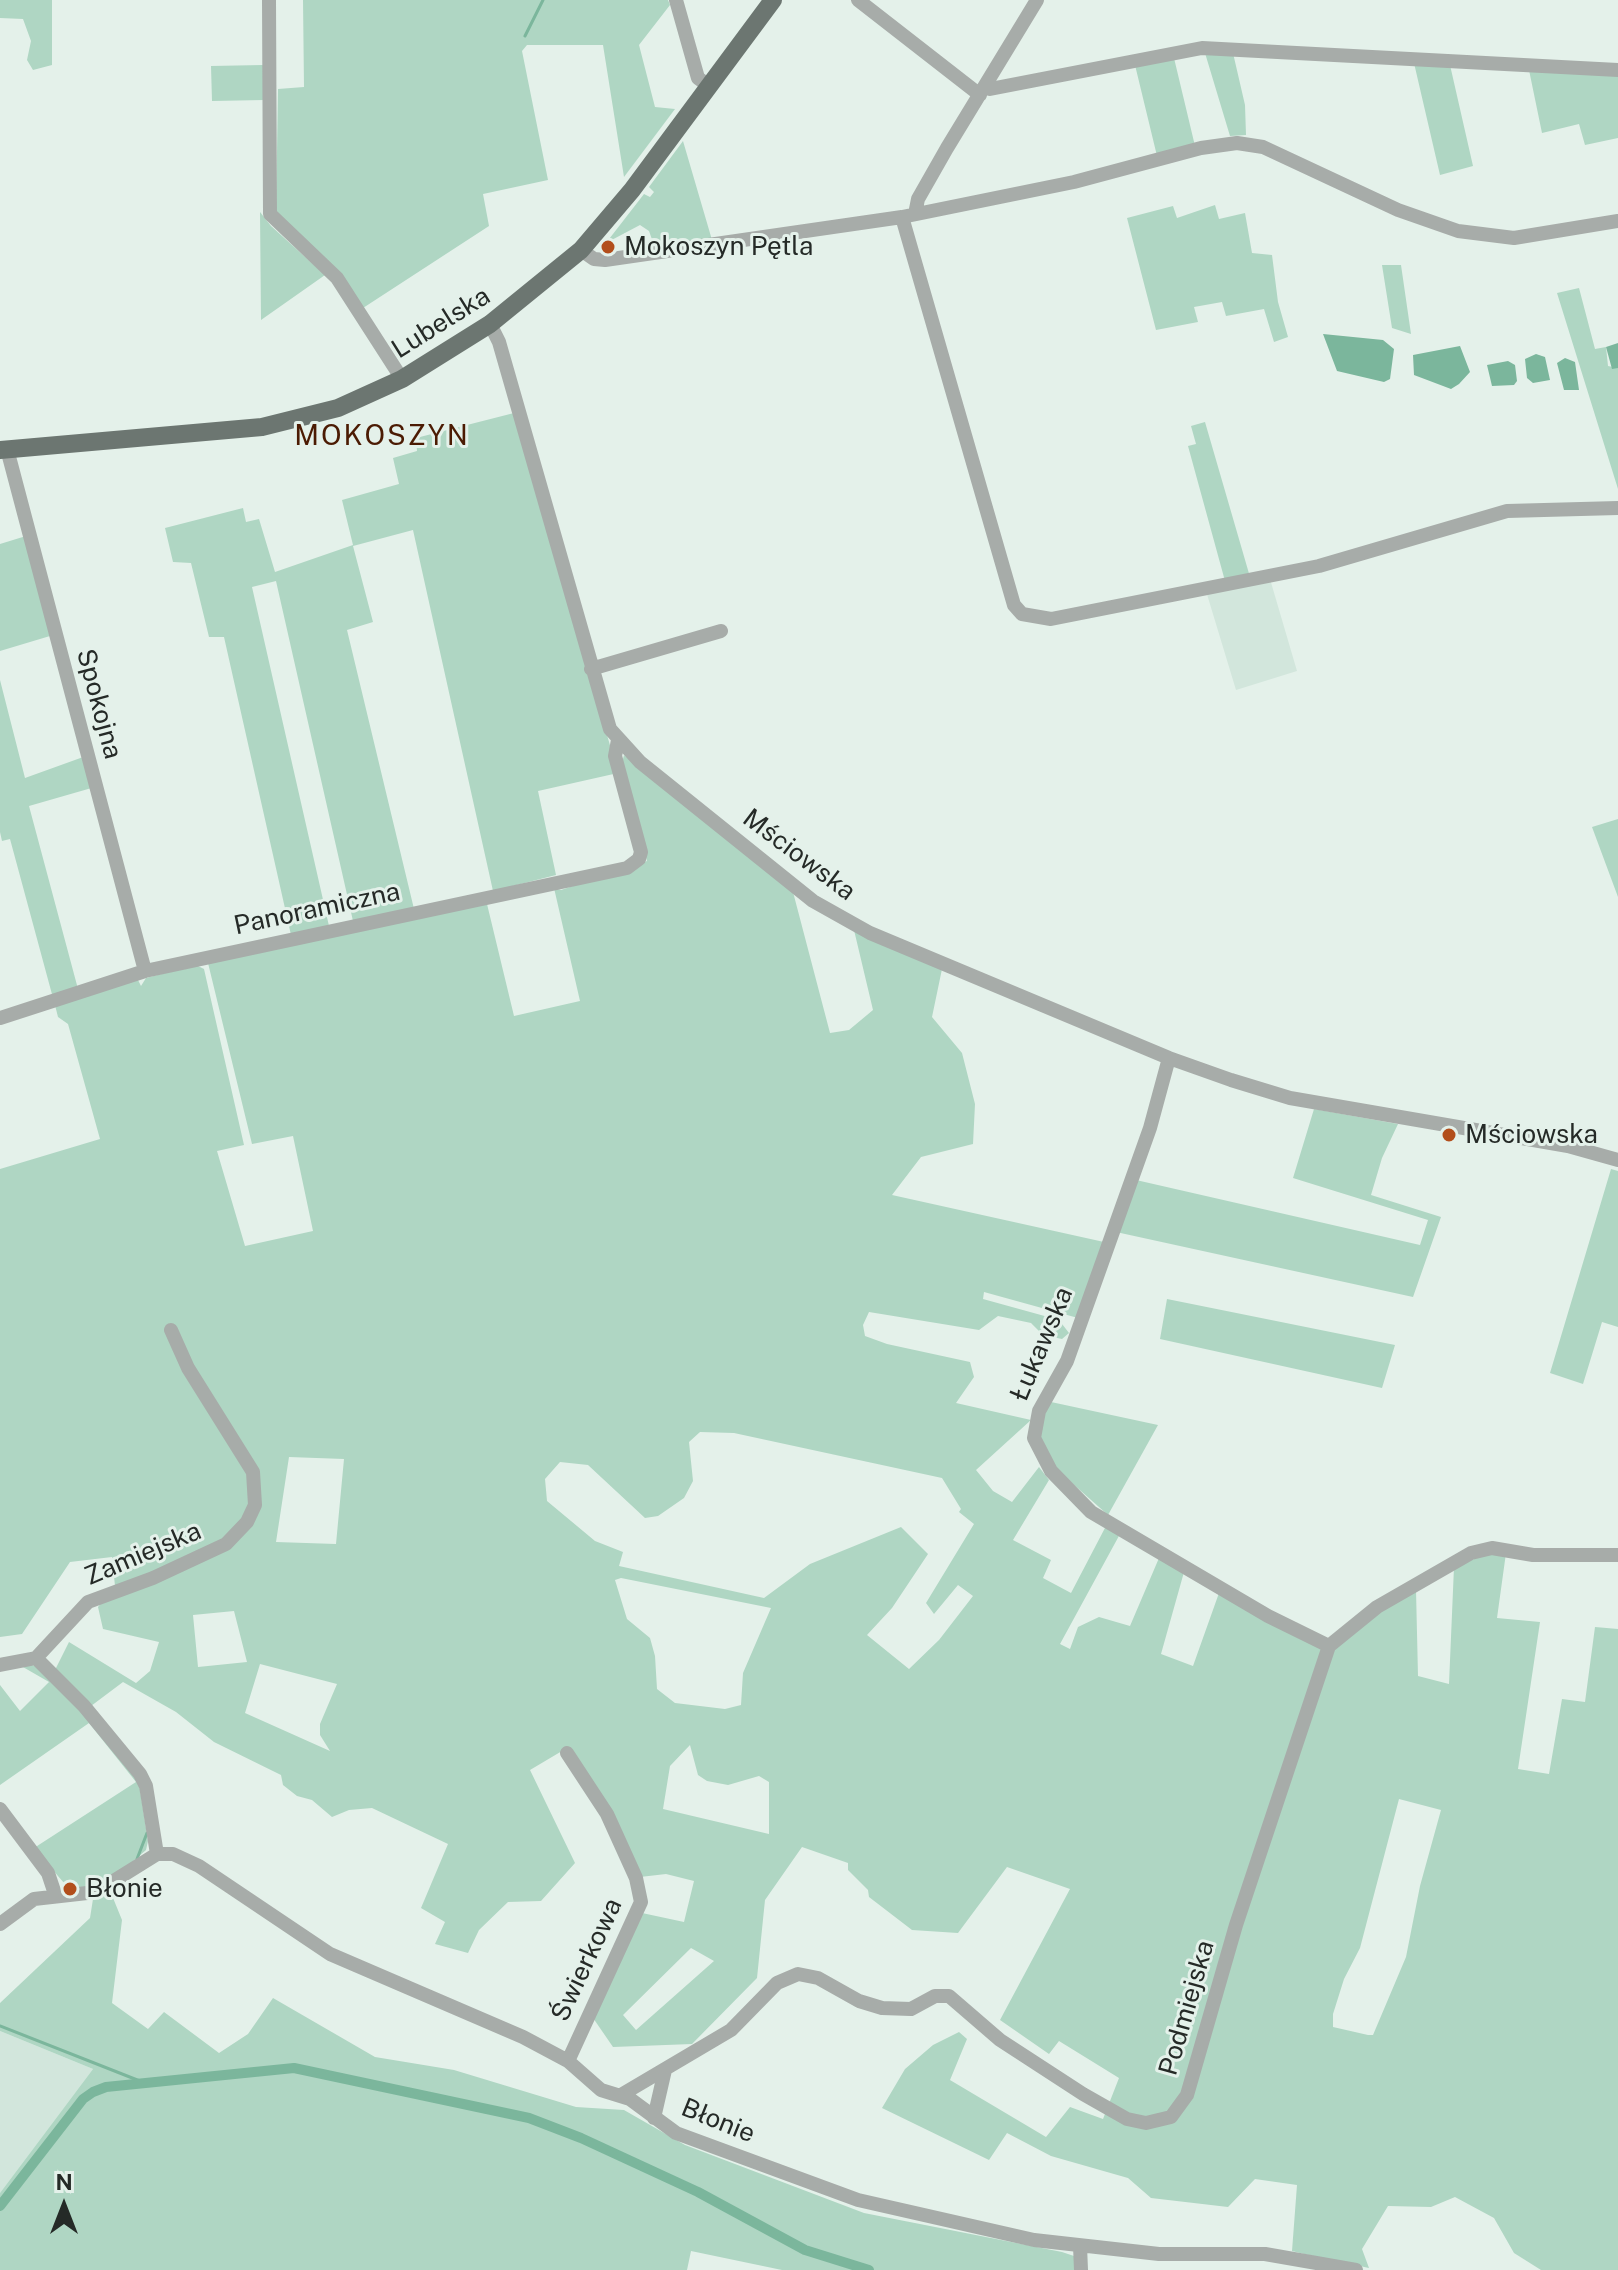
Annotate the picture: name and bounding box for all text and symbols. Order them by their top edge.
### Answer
place label: Mokoszyn Pętla [624,231,813,263]
marker: Mokoszyn Pętla [599,238,617,256]
street label: Lubelska [386,281,496,365]
district label: MOKOSZYN [294,419,470,453]
street label: Spokojna [69,646,129,762]
street label: Mściowska [737,803,861,907]
street label: Panoramiczna [231,876,403,942]
place label: Mściowska [1465,1119,1598,1151]
marker: Mściowska [1440,1126,1458,1144]
street label: Łukawska [1004,1282,1080,1406]
street label: Zamiejska [80,1516,206,1592]
place label: Błonie [86,1873,163,1905]
marker: Błonie [61,1880,79,1898]
street label: Świerkowa [545,1894,629,2026]
street label: Podmiejska [1153,1937,1221,2079]
street label: Błonie [677,2092,759,2150]
north arrow [24,2166,104,2246]
text: N [55,2169,73,2195]

